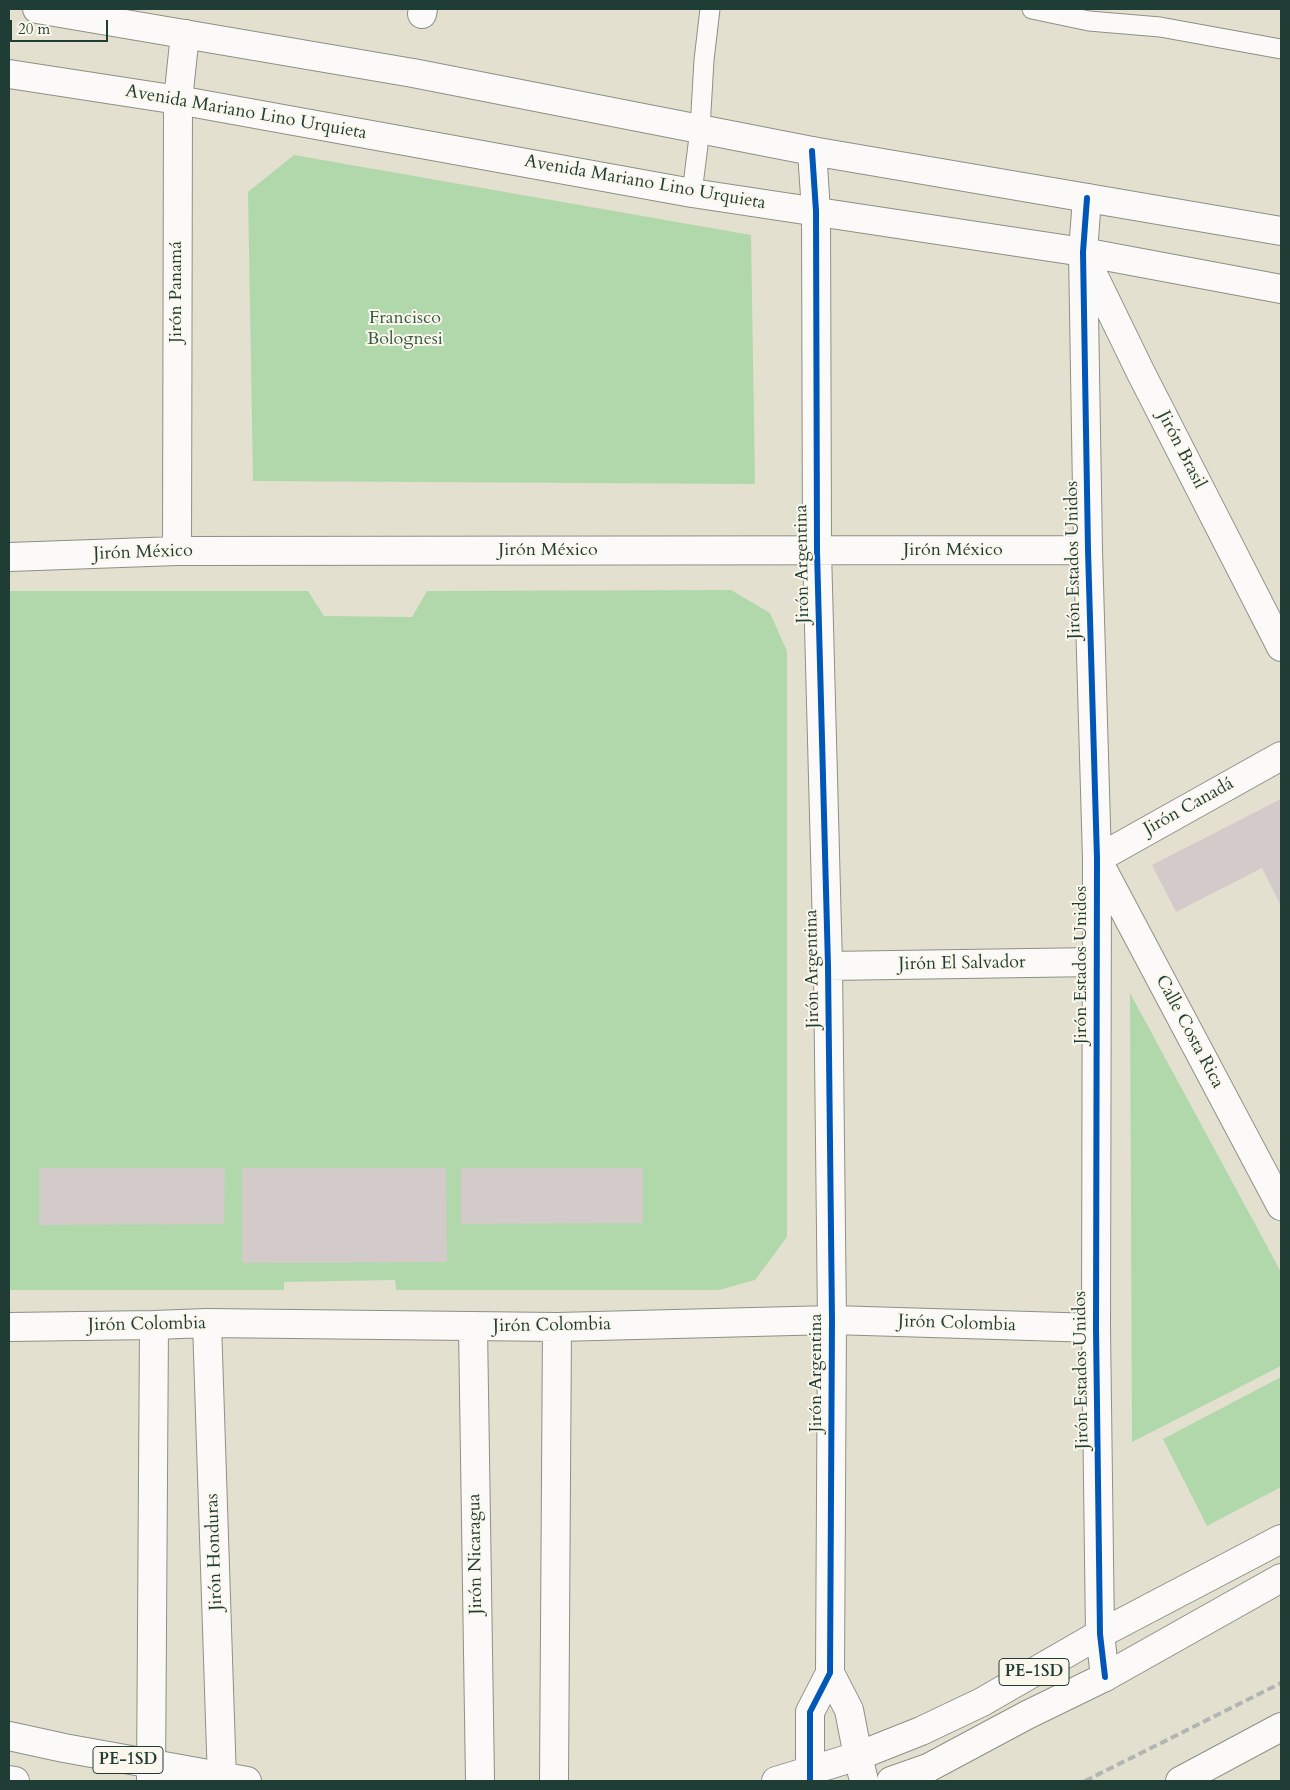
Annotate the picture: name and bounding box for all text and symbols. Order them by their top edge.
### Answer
scale bar [12,10,110,42]
text: 20 m [18,19,50,39]
street label: Avenida Mariano Lino Urquieta [124,81,368,145]
street label: Avenida Mariano Lino Urquieta [523,151,767,215]
street label: Jirón Panamá [166,241,188,343]
park label: Francisco Bolognesi [367,308,443,350]
street label: Jirón Brasil [1152,407,1210,493]
street label: Jirón Estados Unidos [1062,481,1086,639]
street label: Jirón Argentina [791,504,815,624]
street label: Jirón México [93,540,193,566]
street label: Jirón México [498,540,598,562]
street label: Jirón México [903,540,1003,562]
street label: Jirón Canadá [1140,773,1238,841]
street label: Jirón Estados Unidos [1071,886,1093,1044]
street label: Jirón Argentina [801,909,825,1029]
street label: Jirón El Salvador [898,952,1026,976]
street label: Calle Costa Rica [1150,972,1228,1092]
street label: Jirón Estados Unidos [1070,1291,1094,1449]
street label: Jirón Colombia [898,1311,1016,1337]
street label: Jirón Colombia [88,1313,206,1337]
street label: Jirón Argentina [806,1313,828,1433]
street label: Jirón Colombia [493,1314,611,1338]
street label: Jirón Honduras [202,1493,228,1611]
street label: Jirón Nicaragua [464,1493,488,1615]
road number: PE-1SD [999,1658,1069,1685]
road number: PE-1SD [93,1746,163,1774]

